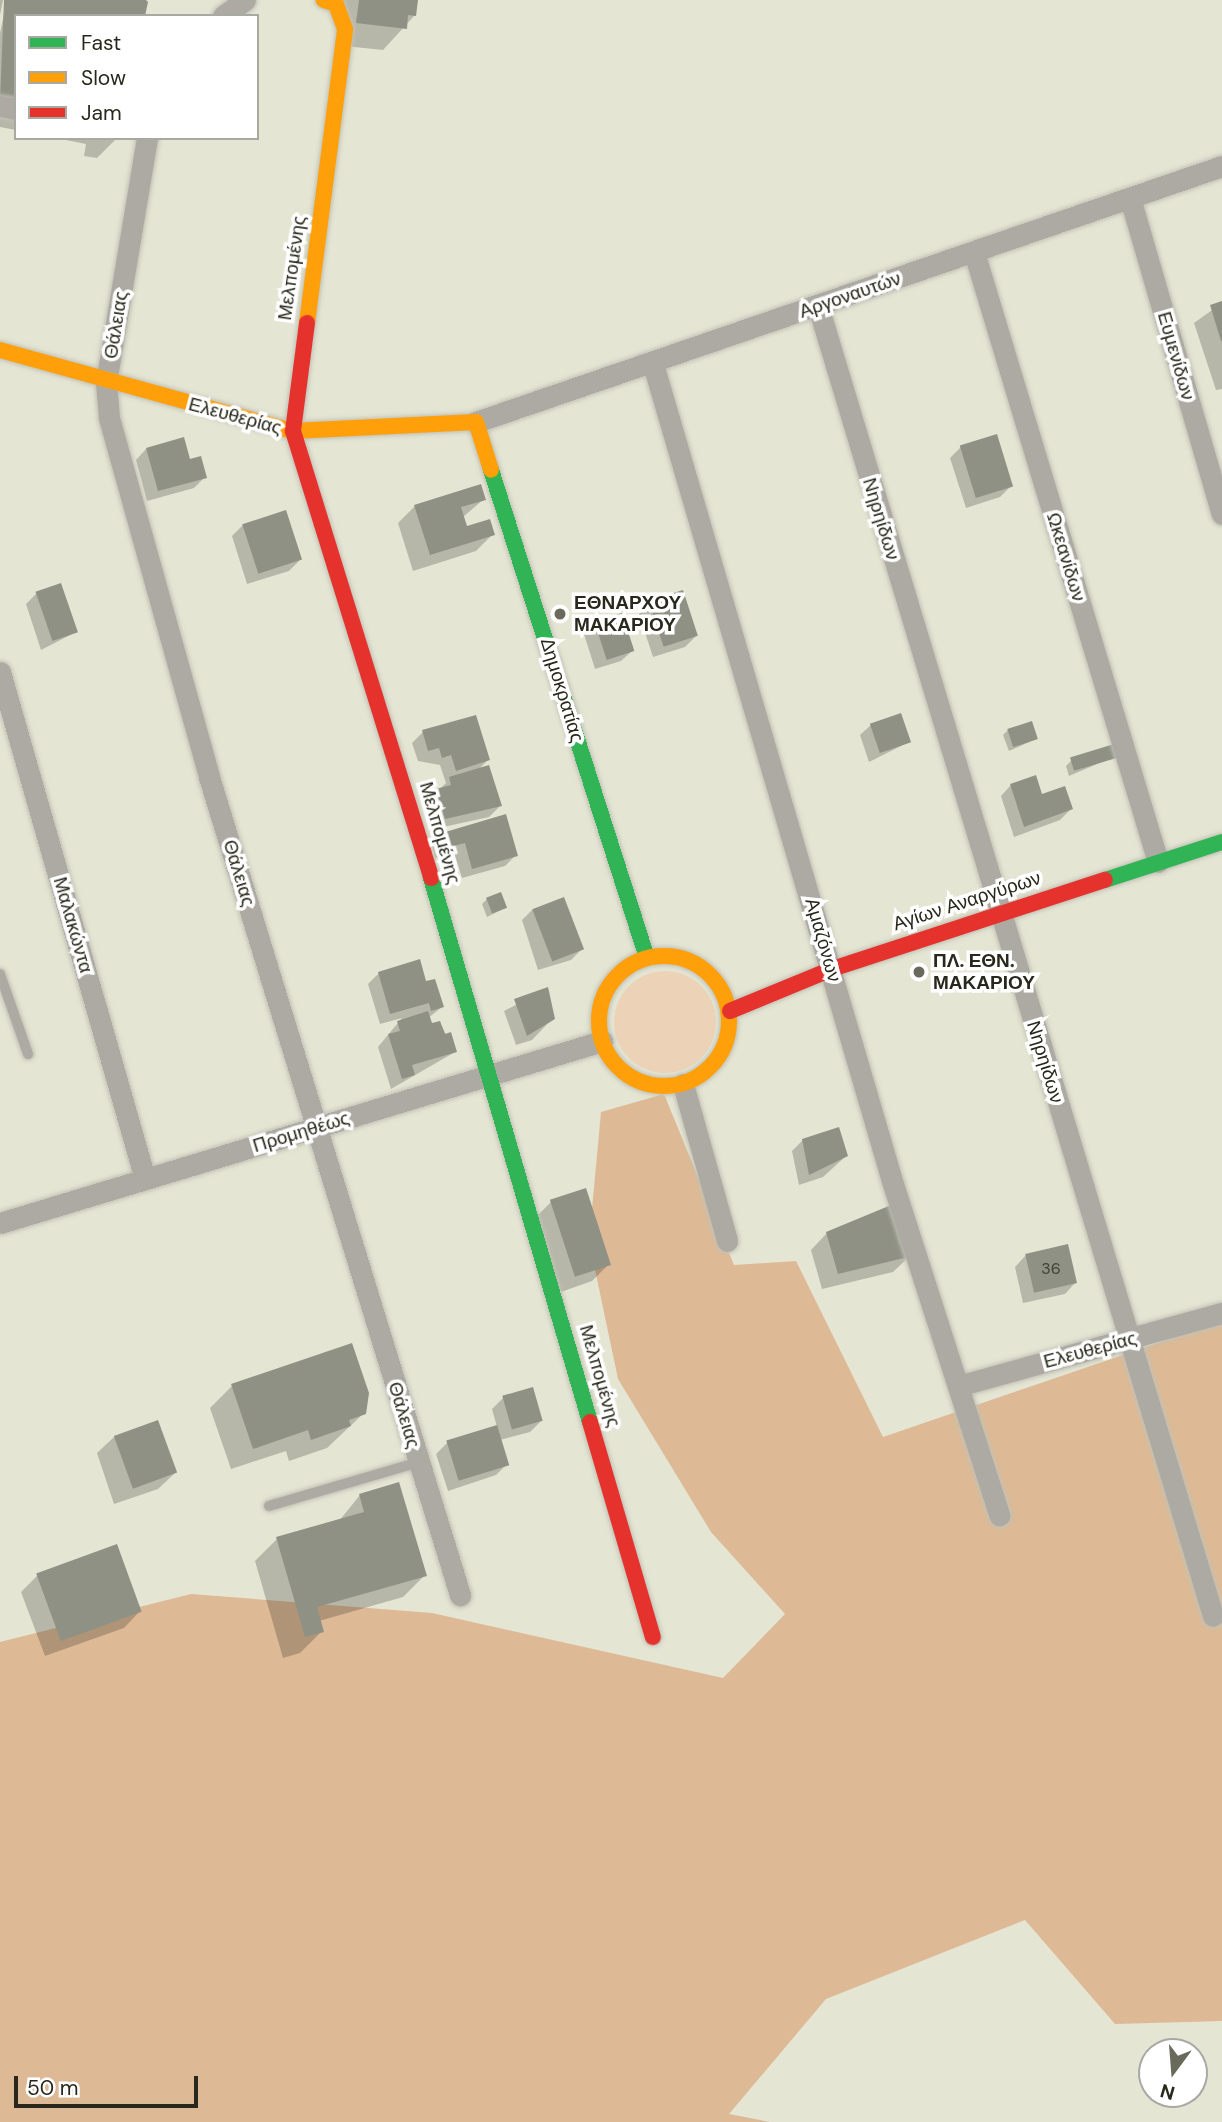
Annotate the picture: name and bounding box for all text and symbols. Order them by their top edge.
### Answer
legend [14,14,259,140]
text: Fast [81,29,121,57]
text: Slow [81,64,126,92]
text: Jam [81,99,122,127]
street label: Μελπομένης [273,214,311,322]
street label: Αργοναυτών [796,267,904,323]
street label: Θάλειας [99,290,133,360]
street label: Ευμενίδων [1152,309,1200,403]
street label: Ελευθερίας [186,393,284,439]
street label: Νηρηίδων [858,475,904,563]
street label: Ωκεανίδων [1042,510,1090,604]
place label: ΕΘΝΑΡΧΟΥ ΜΑΚΑΡΙΟΥ [574,592,681,636]
marker: ΕΘΝΑΡΧΟΥ ΜΑΚΑΡΙΟΥ [552,606,568,622]
street label: Δημοκρατίας [535,635,589,745]
street label: Μελπομένης [415,779,465,887]
street label: Θάλειας [218,837,260,909]
street label: Αγίων Αναργύρων [890,866,1044,936]
street label: Μαλακώντα [48,874,98,976]
street label: Αμαζόνων [800,895,846,985]
place label: ΠΛ. ΕΘΝ. ΜΑΚΑΡΙΟΥ [933,950,1035,994]
marker: ΠΛ. ΕΘΝ. ΜΑΚΑΡΙΟΥ [911,964,927,980]
street label: Νηρηίδων [1022,1018,1068,1106]
street label: Προμηθέως [250,1107,352,1157]
house number: 36 [1041,1259,1061,1279]
street label: Μελπομένης [575,1322,625,1430]
street label: Ελευθερίας [1041,1327,1139,1373]
street label: Θάλειας [383,1379,425,1451]
north arrow [1138,2038,1208,2108]
scale bar [18,2062,201,2106]
text: 50 m [27,2074,78,2102]
text: N [1158,2078,1178,2106]

